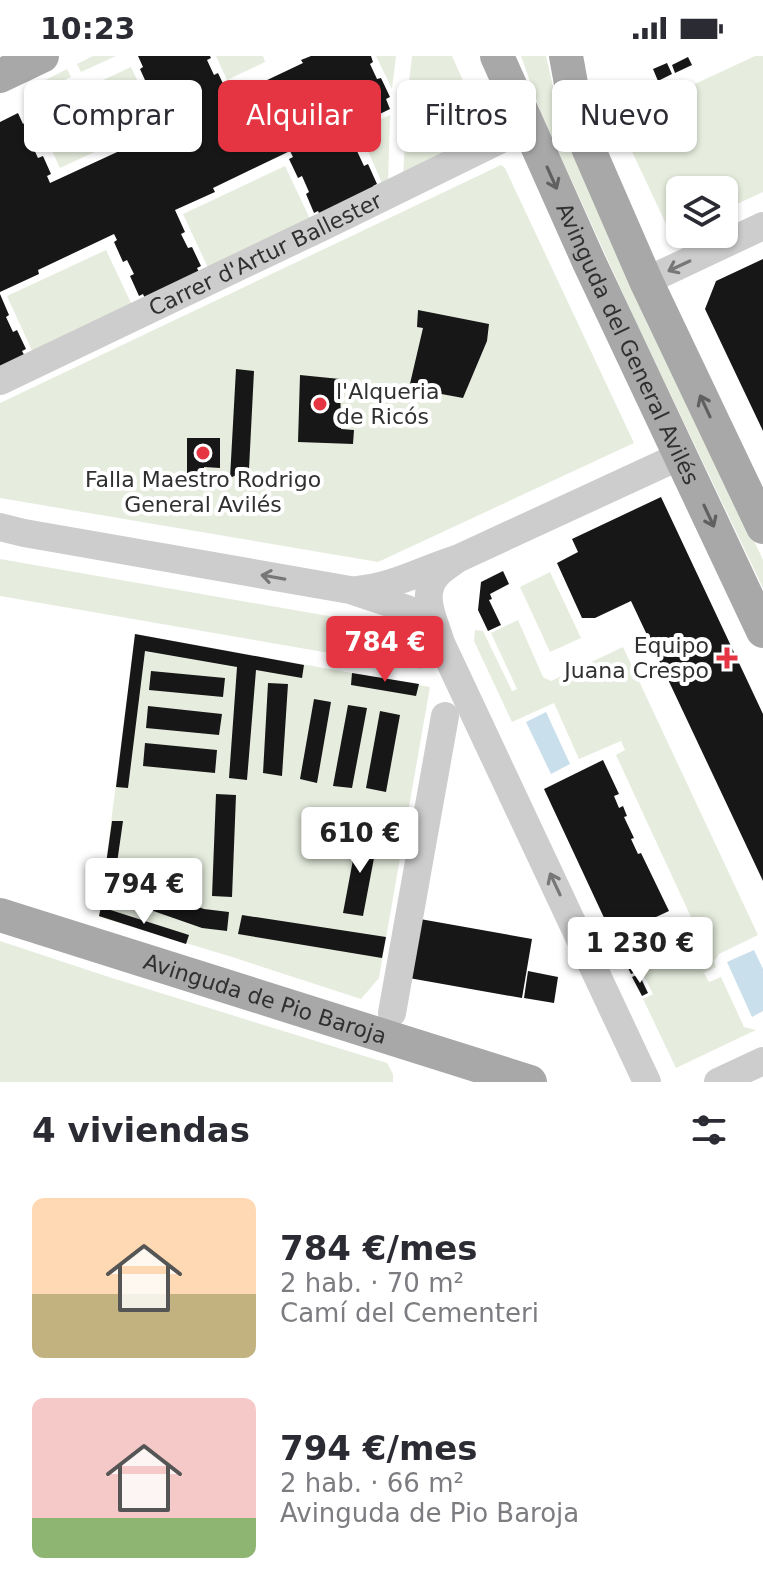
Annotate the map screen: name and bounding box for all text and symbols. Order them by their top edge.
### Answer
text: 10:23 [40,11,136,46]
chip: Comprar [24,80,202,152]
chip: Alquilar [218,80,381,152]
chip: Filtros [397,80,536,152]
chip: Nuevo [552,80,697,152]
one-way arrow [545,166,560,190]
map controls [666,176,738,248]
button: layers [666,176,738,248]
street label: Carrer d'Artur Ballester [145,187,387,321]
street label: Avinguda del General Avilés [551,199,704,488]
one-way arrow [668,259,692,274]
place label: l'Alqueria de Ricós [336,379,439,429]
one-way arrow [697,394,712,418]
marker: l'Alqueria de Ricós [311,395,329,413]
marker: Falla Maestro Rodrigo General Avilés [194,444,212,462]
place label: Falla Maestro Rodrigo General Avilés [85,467,321,517]
one-way arrow [702,503,717,527]
one-way arrow [261,568,286,583]
pin: 784 € [329,616,441,684]
text: 784 € [344,627,426,657]
place label: Equipo Juana Crespo [562,633,709,683]
marker: Equipo Juana Crespo [716,647,738,669]
pin: 610 € [304,807,416,875]
text: 610 € [319,818,401,848]
pin: 794 € [88,858,200,926]
text: 794 € [103,869,185,899]
one-way arrow [546,873,561,897]
pin: 1 230 € [566,917,714,985]
text: 1 230 € [586,928,694,958]
street label: Avinguda de Pio Baroja [140,949,390,1049]
icon: filters [687,1108,731,1152]
text: 4 viviendas [32,1110,250,1150]
text: 784 €/mes [280,1228,478,1268]
icon: home [96,1230,192,1326]
text: 2 hab. · 70 m² [280,1268,464,1298]
text: Camí del Cementeri [280,1298,539,1328]
text: 794 €/mes [280,1428,478,1468]
icon: home [96,1430,192,1526]
text: 2 hab. · 66 m² [280,1468,464,1498]
text: Avinguda de Pio Baroja [280,1498,579,1528]

